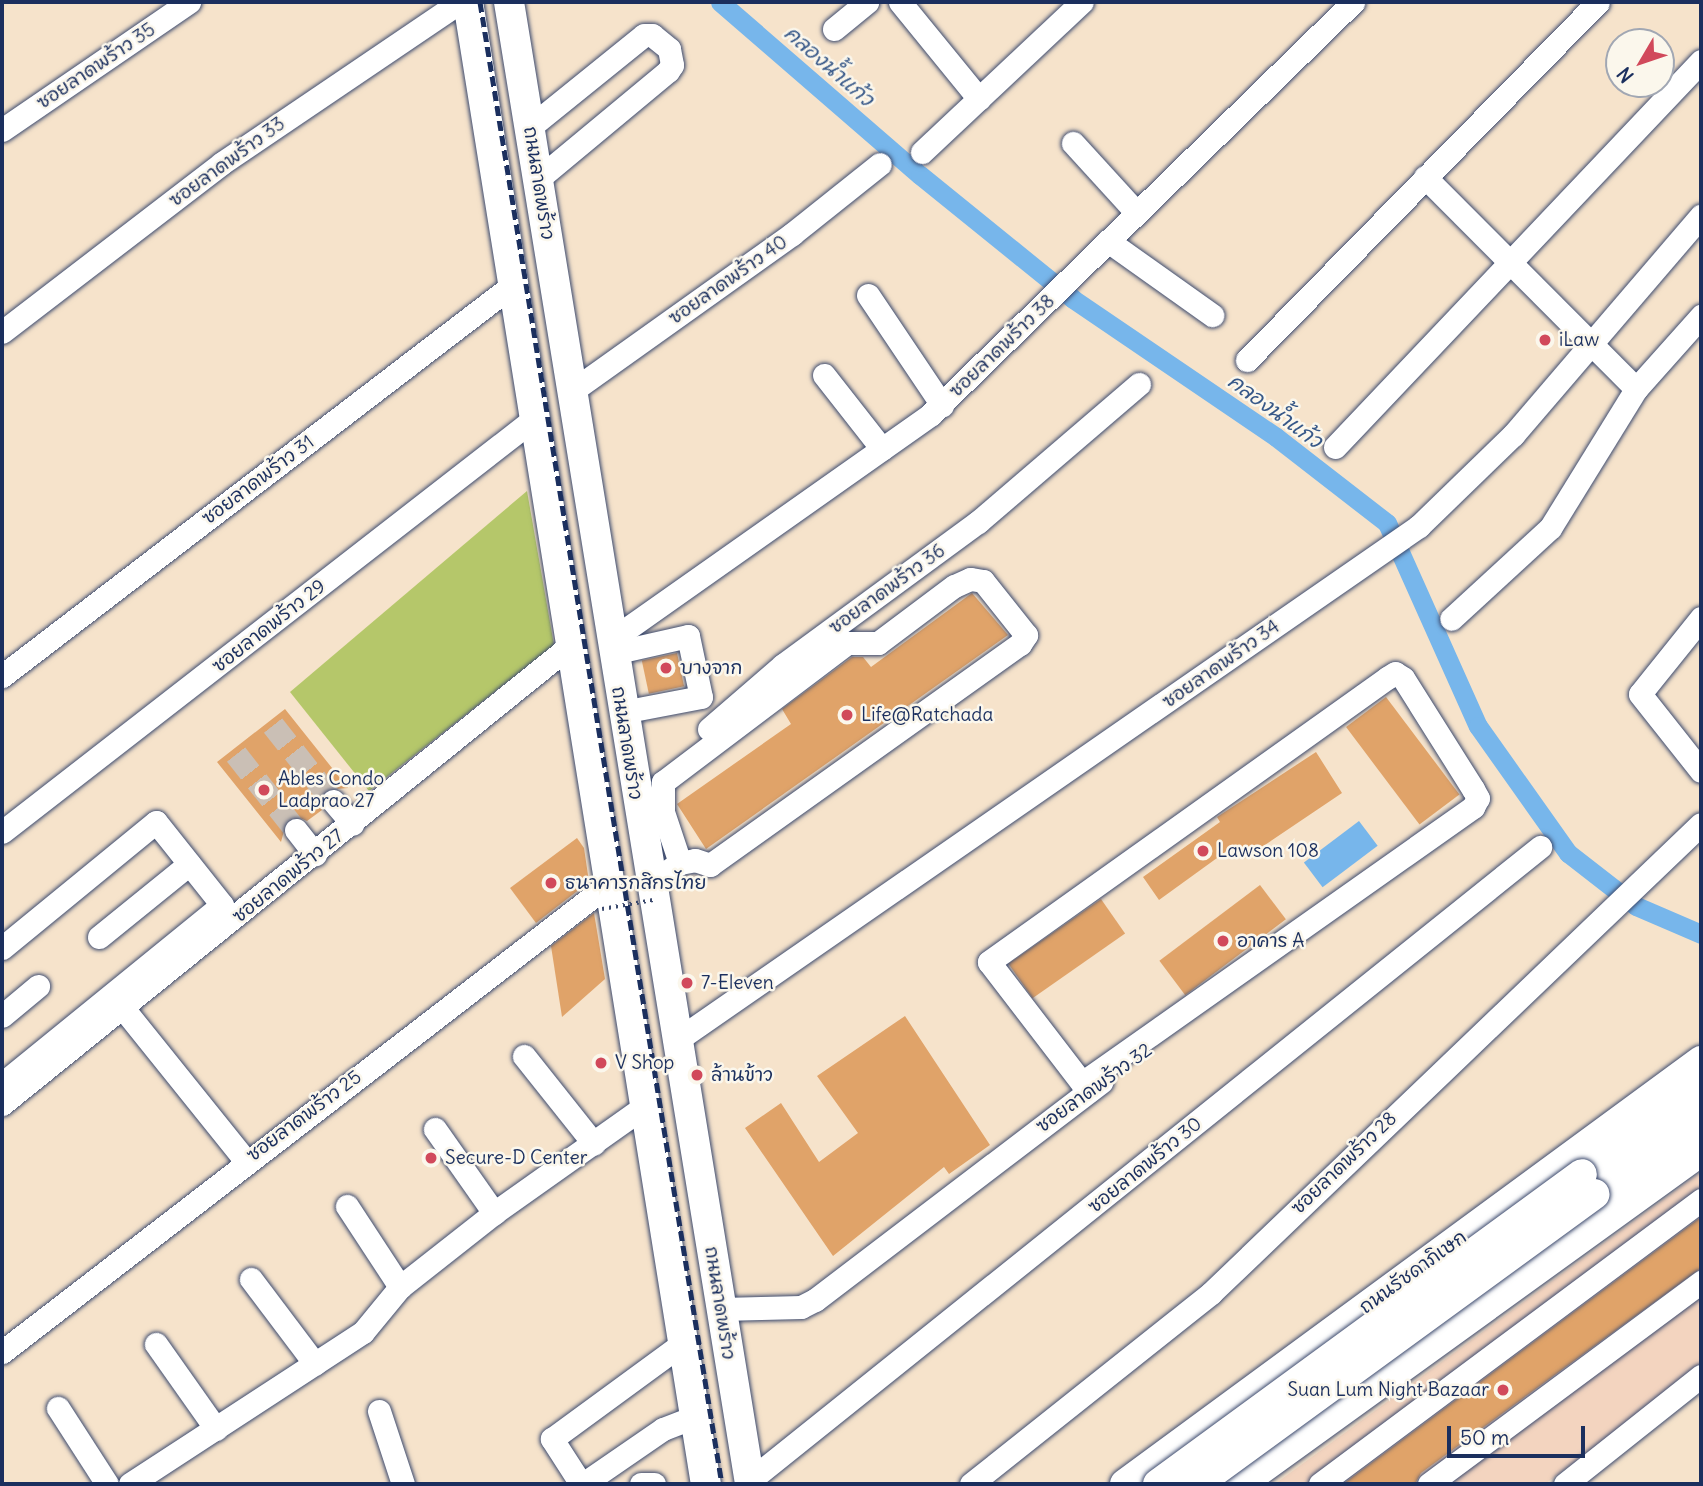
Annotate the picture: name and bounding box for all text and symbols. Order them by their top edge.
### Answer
street label: ซอยลาดพร้าว 35 [32,18,160,114]
water label: คลองน้ำแก้ว [779,20,879,112]
north arrow [1605,28,1675,98]
text: N [1612,62,1639,88]
street label: ซอยลาดพร้าว 33 [165,112,289,212]
street label: ถนนลาดพร้าว [519,125,559,241]
street label: ซอยลาดพร้าว 40 [664,231,792,329]
street label: ซอยลาดพร้าว 38 [944,290,1060,402]
place label: iLaw [1559,329,1599,351]
marker: iLaw [1537,332,1553,348]
water label: คลองน้ำแก้ว [1223,369,1327,453]
street label: ซอยลาดพร้าว 31 [197,430,319,530]
street label: ซอยลาดพร้าว 36 [824,539,950,639]
street label: ซอยลาดพร้าว 29 [208,575,330,677]
street label: ซอยลาดพร้าว 34 [1158,615,1284,713]
place label: บางจาก [680,657,743,679]
marker: บางจาก [658,660,674,676]
street label: ถนนลาดพร้าว [607,685,647,801]
place label: Life@Ratchada [861,704,993,726]
marker: Life@Ratchada [839,707,855,723]
place label: Ables Condo Ladprao 27 [278,768,384,812]
marker: Ables Condo Ladprao 27 [256,782,272,798]
street label: ซอยลาดพร้าว 27 [228,824,348,928]
place label: Lawson 108 [1217,840,1319,862]
marker: Lawson 108 [1195,843,1211,859]
place label: ธนาคารกสิกรไทย [565,872,707,894]
marker: ธนาคารกสิกรไทย [543,875,559,891]
place label: อาคาร A [1237,930,1304,952]
marker: อาคาร A [1215,933,1231,949]
place label: 7-Eleven [701,972,774,994]
marker: 7-Eleven [679,975,695,991]
street label: ซอยลาดพร้าว 32 [1032,1038,1156,1138]
place label: V Shop [615,1052,674,1074]
marker: V Shop [593,1055,609,1071]
place label: ล้านข้าว [711,1064,773,1086]
street label: ซอยลาดพร้าว 25 [242,1065,366,1167]
marker: ล้านข้าว [689,1067,705,1083]
street label: ซอยลาดพร้าว 28 [1287,1107,1401,1219]
street label: ซอยลาดพร้าว 30 [1084,1112,1206,1218]
place label: Secure-D Center [445,1147,587,1169]
marker: Secure-D Center [423,1150,439,1166]
street label: ถนนรัชดาภิเษก [1355,1225,1471,1319]
street label: ถนนลาดพร้าว [700,1245,740,1361]
place label: Suan Lum Night Bazaar [1287,1379,1489,1401]
marker: Suan Lum Night Bazaar [1495,1382,1511,1398]
scale bar [1451,1412,1589,1456]
text: 50 m [1460,1424,1509,1451]

